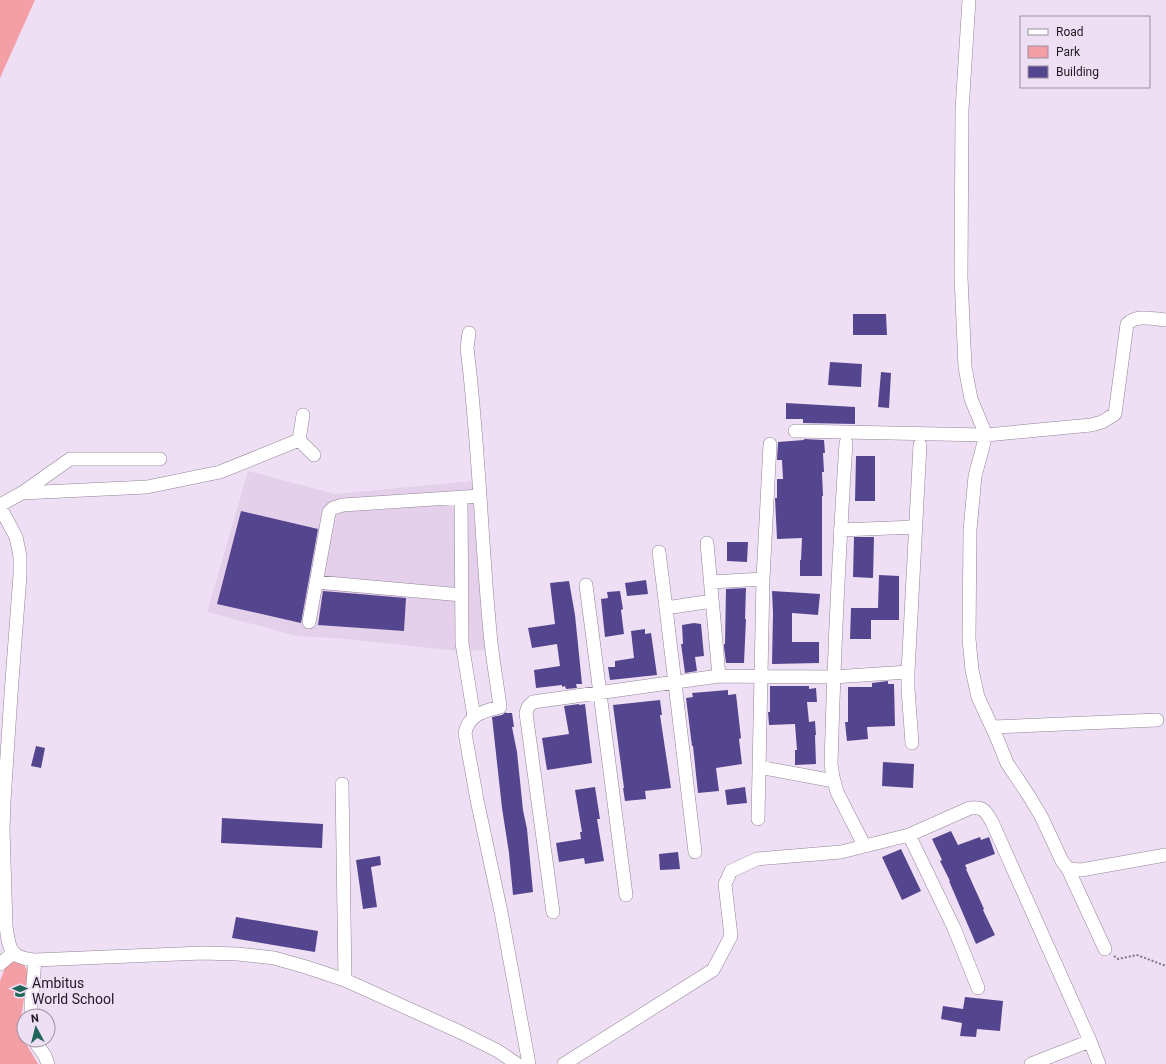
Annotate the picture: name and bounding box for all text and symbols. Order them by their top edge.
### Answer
legend [1020,16,1150,88]
text: Road [1056,25,1084,39]
text: Park [1056,45,1081,59]
text: Building [1056,65,1099,79]
place label: Ambitus World School [32,975,114,1007]
school or university icon: Ambitus World School [11,982,29,1000]
north arrow [16,1008,56,1048]
text: N [30,1012,40,1025]

